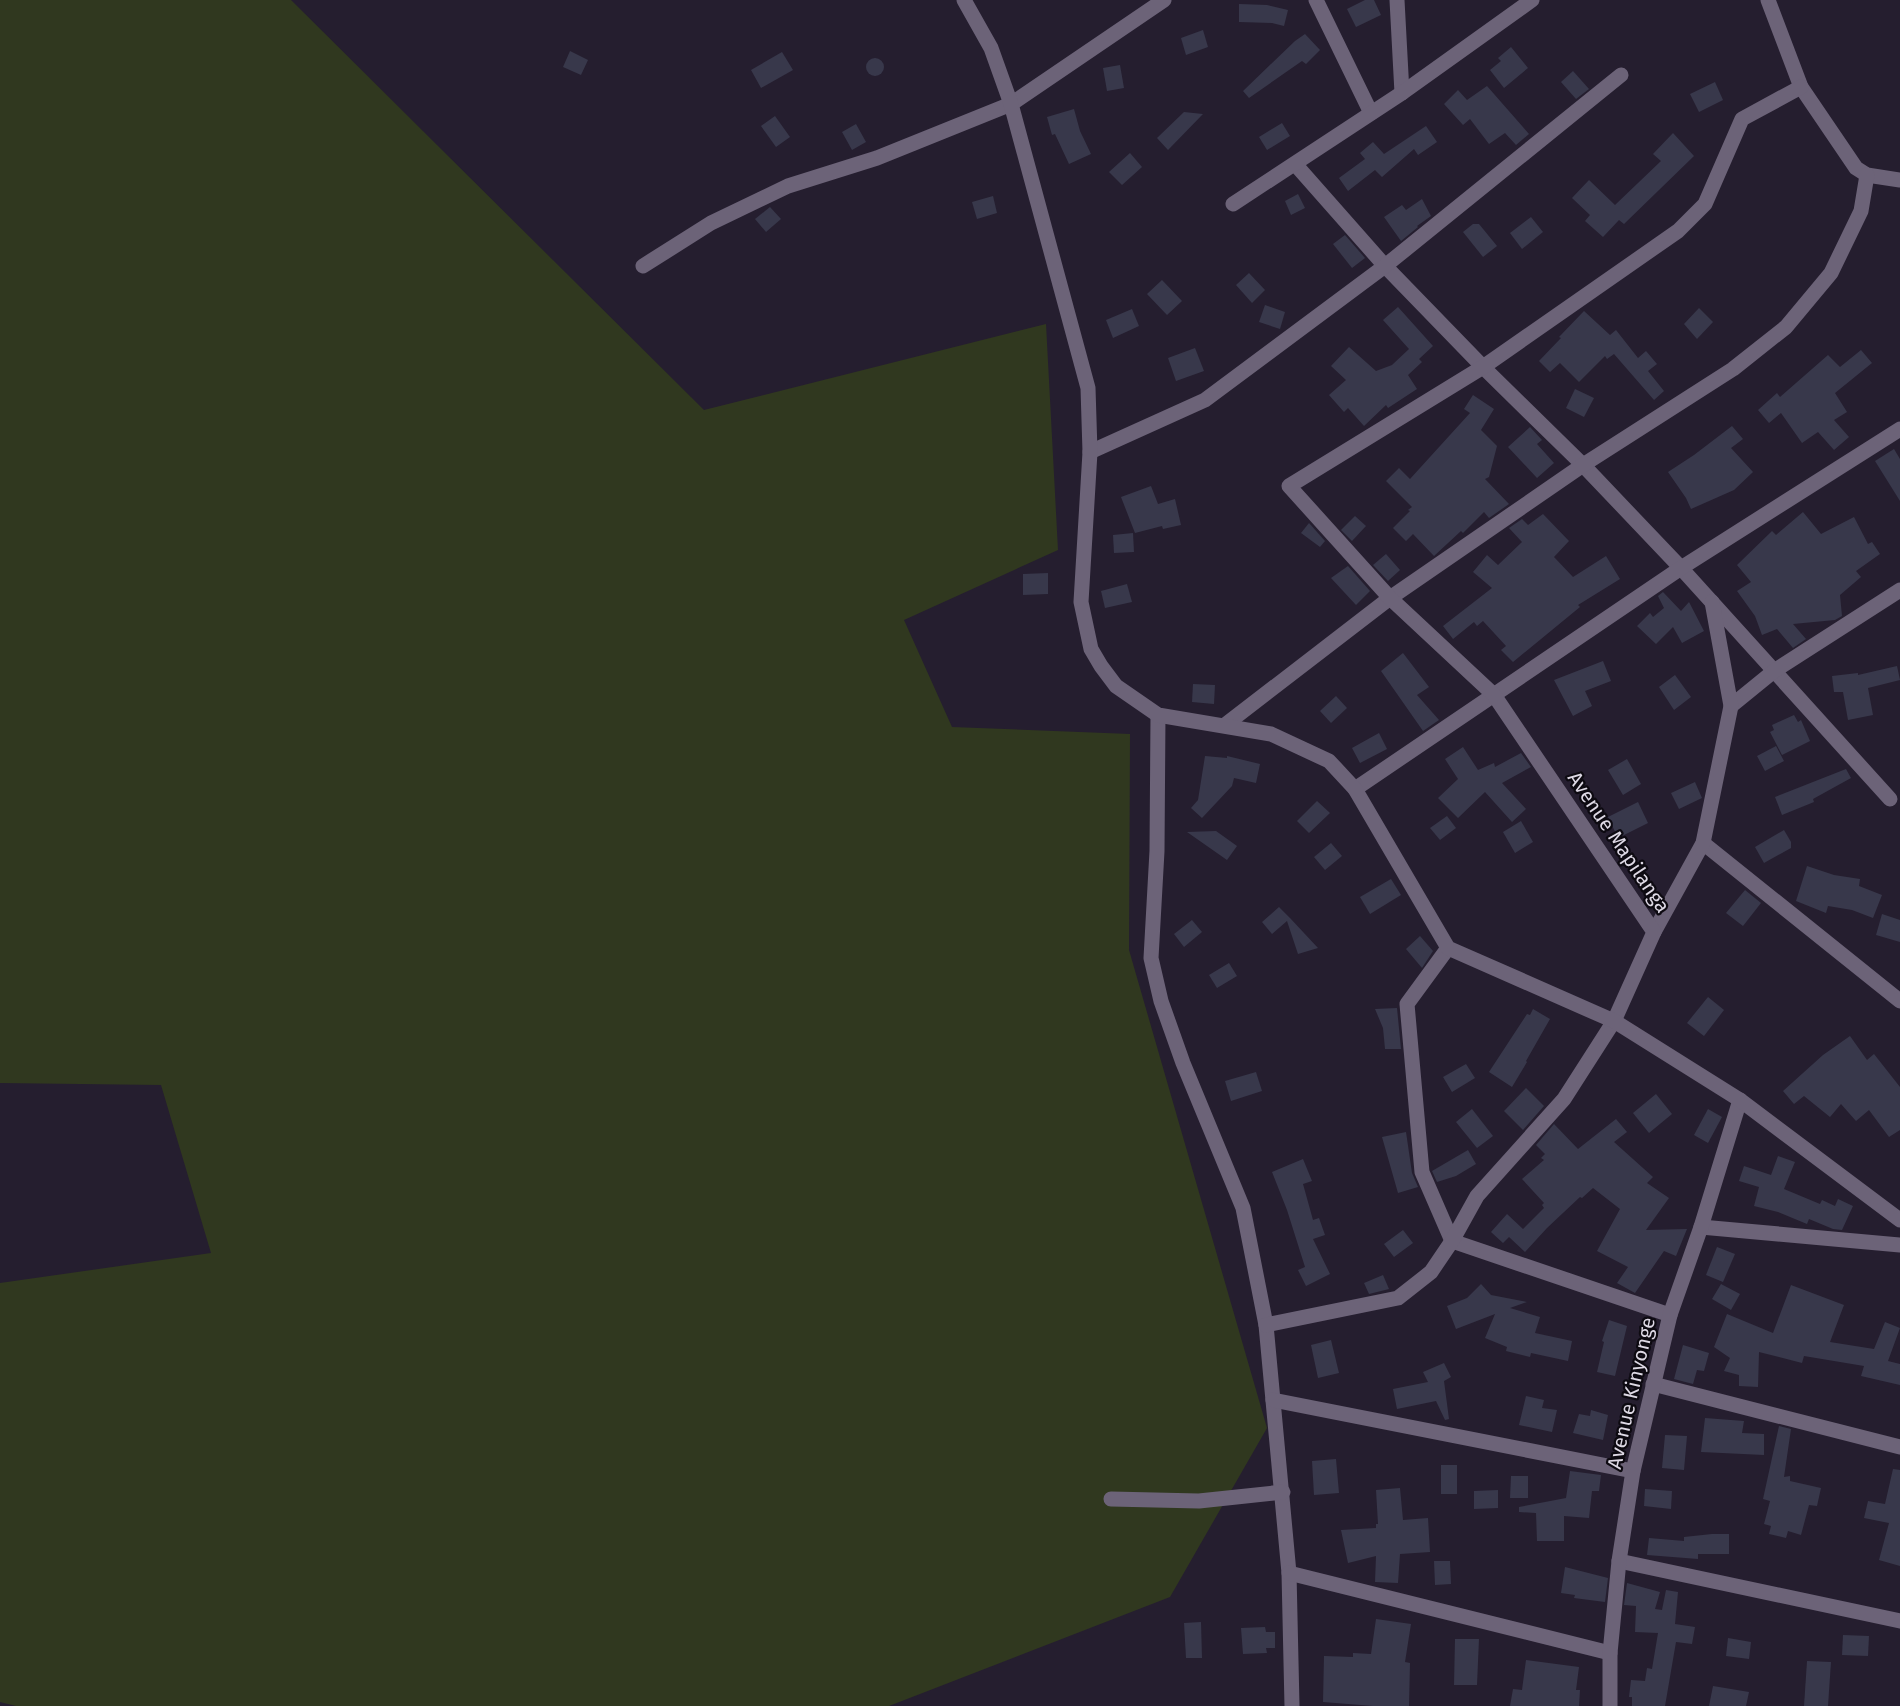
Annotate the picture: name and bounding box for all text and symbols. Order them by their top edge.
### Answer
street label: Avenue Mapilanga [1563,767,1675,917]
street label: Avenue Kinyonge [1602,1315,1660,1471]

